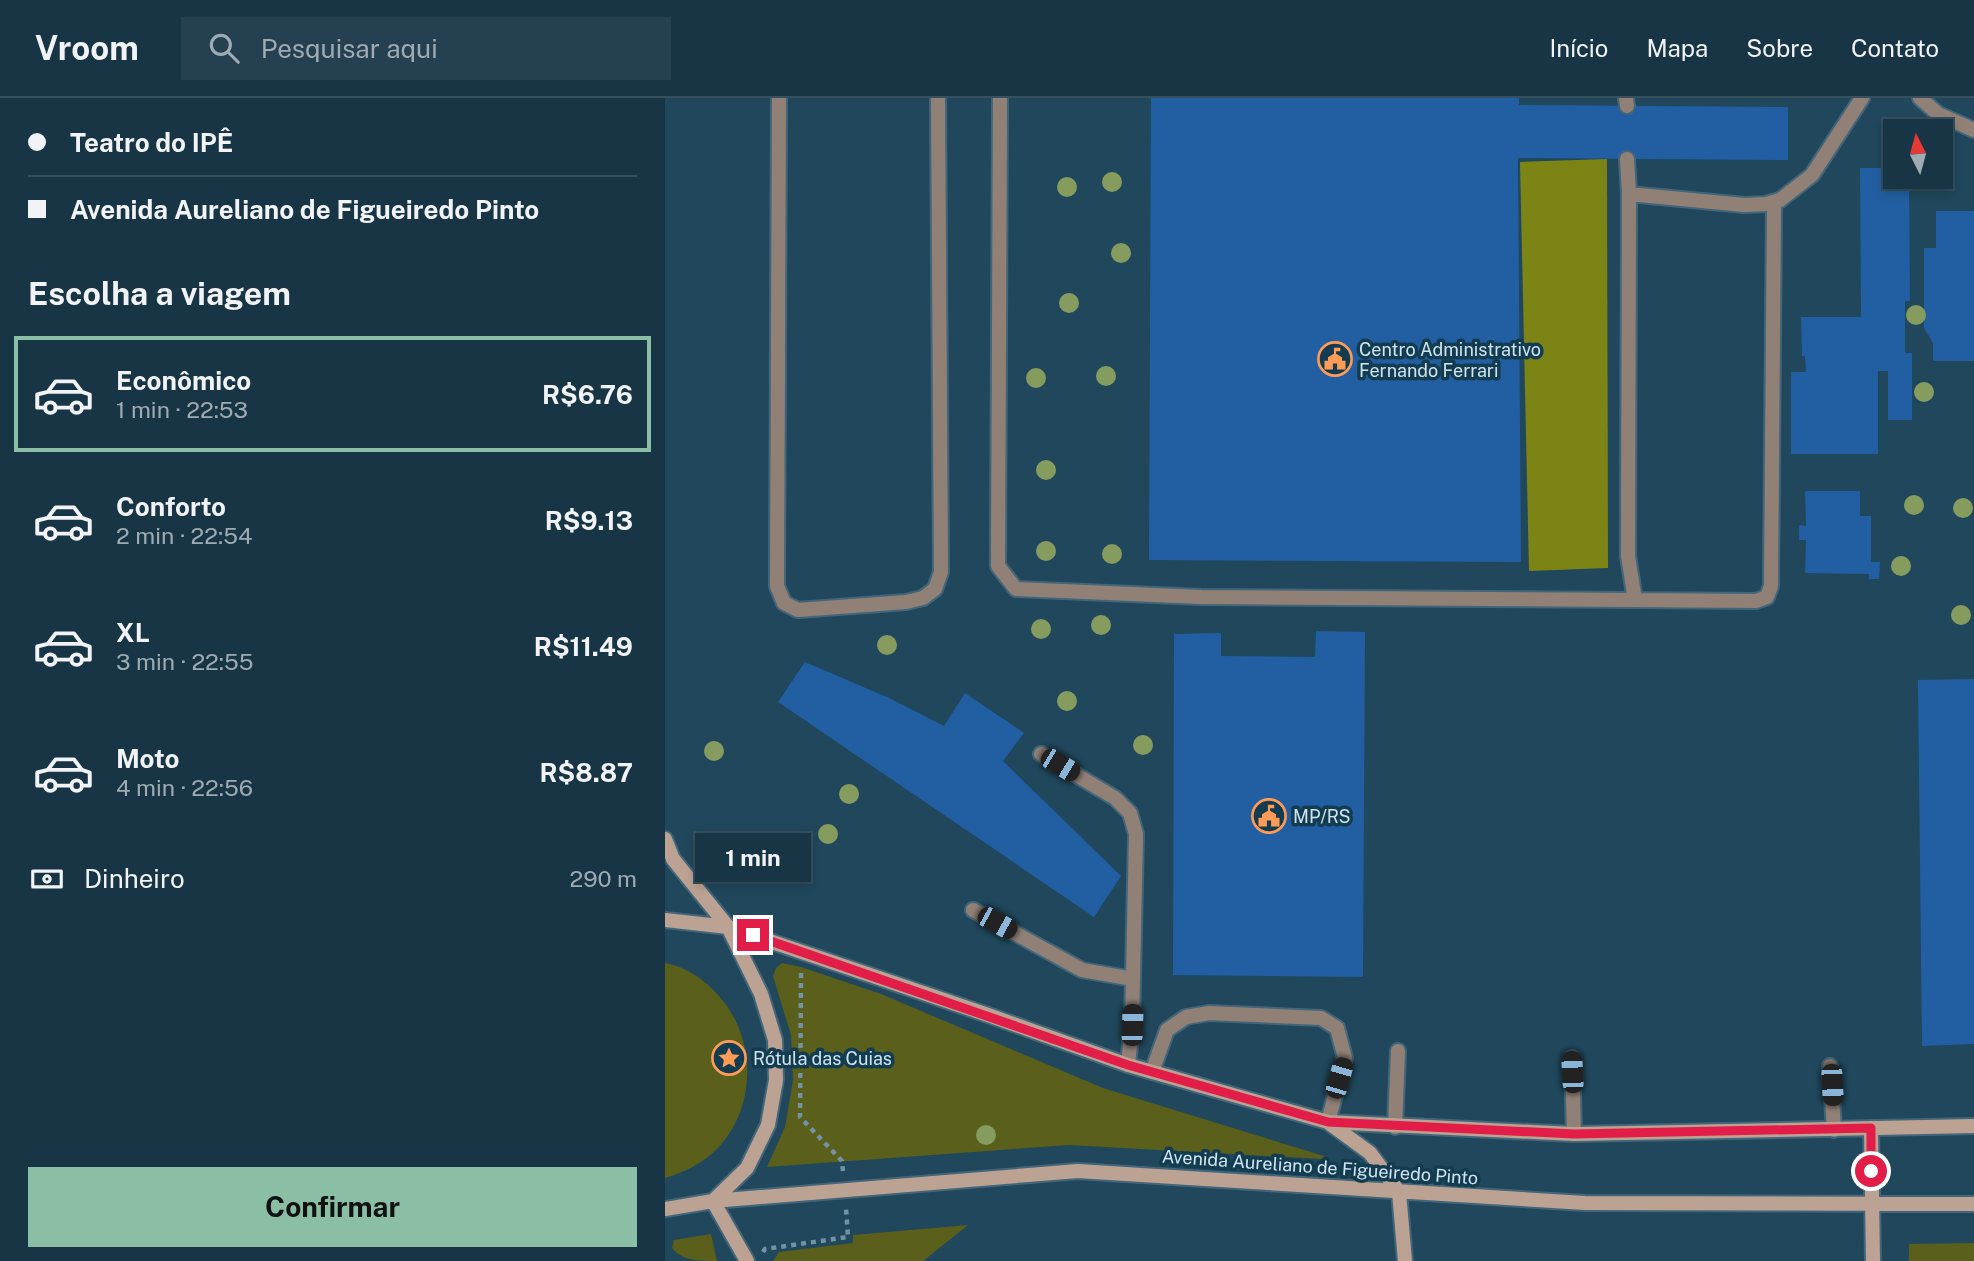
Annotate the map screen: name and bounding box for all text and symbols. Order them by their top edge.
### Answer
search box [181,17,671,80]
text: Vroom [35,29,139,67]
icon: search [205,29,243,67]
text: Pesquisar aqui [261,33,438,64]
text: Início [1550,34,1608,62]
text: Mapa [1646,34,1708,62]
text: Sobre [1746,34,1813,62]
text: Contato [1851,34,1939,62]
north arrow [1883,119,1953,189]
map controls [1883,119,1953,189]
text: Teatro do IPÊ [70,127,233,158]
text: Avenida Aureliano de Figueiredo Pinto [70,194,539,225]
text: Escolha a viagem [28,275,291,312]
place label: Centro Administrativo Fernando Ferrari [1359,339,1541,381]
public building icon: Centro Administrativo Fernando Ferrari [1316,340,1354,378]
icon: car [32,363,95,426]
text: Econômico [116,365,251,396]
text: R$6.76 [542,379,633,410]
text: 1 min · 22:53 [116,396,248,423]
icon: car [32,489,95,552]
text: Conforto [116,491,226,522]
text: R$9.13 [545,505,633,536]
text: 2 min · 22:54 [116,522,252,549]
icon: car [32,615,95,678]
text: XL [116,617,150,648]
text: R$11.49 [534,631,633,662]
text: 3 min · 22:55 [116,648,253,675]
icon: car [32,741,95,804]
text: Moto [116,743,179,774]
car [1037,745,1084,785]
text: R$8.87 [539,757,633,788]
text: 4 min · 22:56 [116,774,253,801]
public building icon: MP/RS [1250,797,1288,835]
place label: MP/RS [1293,806,1351,827]
callout: 1 min [695,834,811,882]
text: 1 min [725,844,781,871]
icon: cash [28,860,66,898]
text: Dinheiro [84,863,185,894]
text: 290 m [570,865,637,892]
car [974,904,1021,942]
route end [737,919,769,951]
car [1121,1004,1144,1046]
place icon: Rótula das Cuias [710,1039,748,1077]
place label: Rótula das Cuias [753,1048,892,1069]
car [1561,1050,1584,1094]
car [1324,1055,1355,1101]
car [1821,1063,1844,1107]
street label: Avenida Aureliano de Figueiredo Pinto [1161,1145,1479,1189]
route start [1855,1155,1887,1187]
button: Confirmar [28,1167,637,1247]

